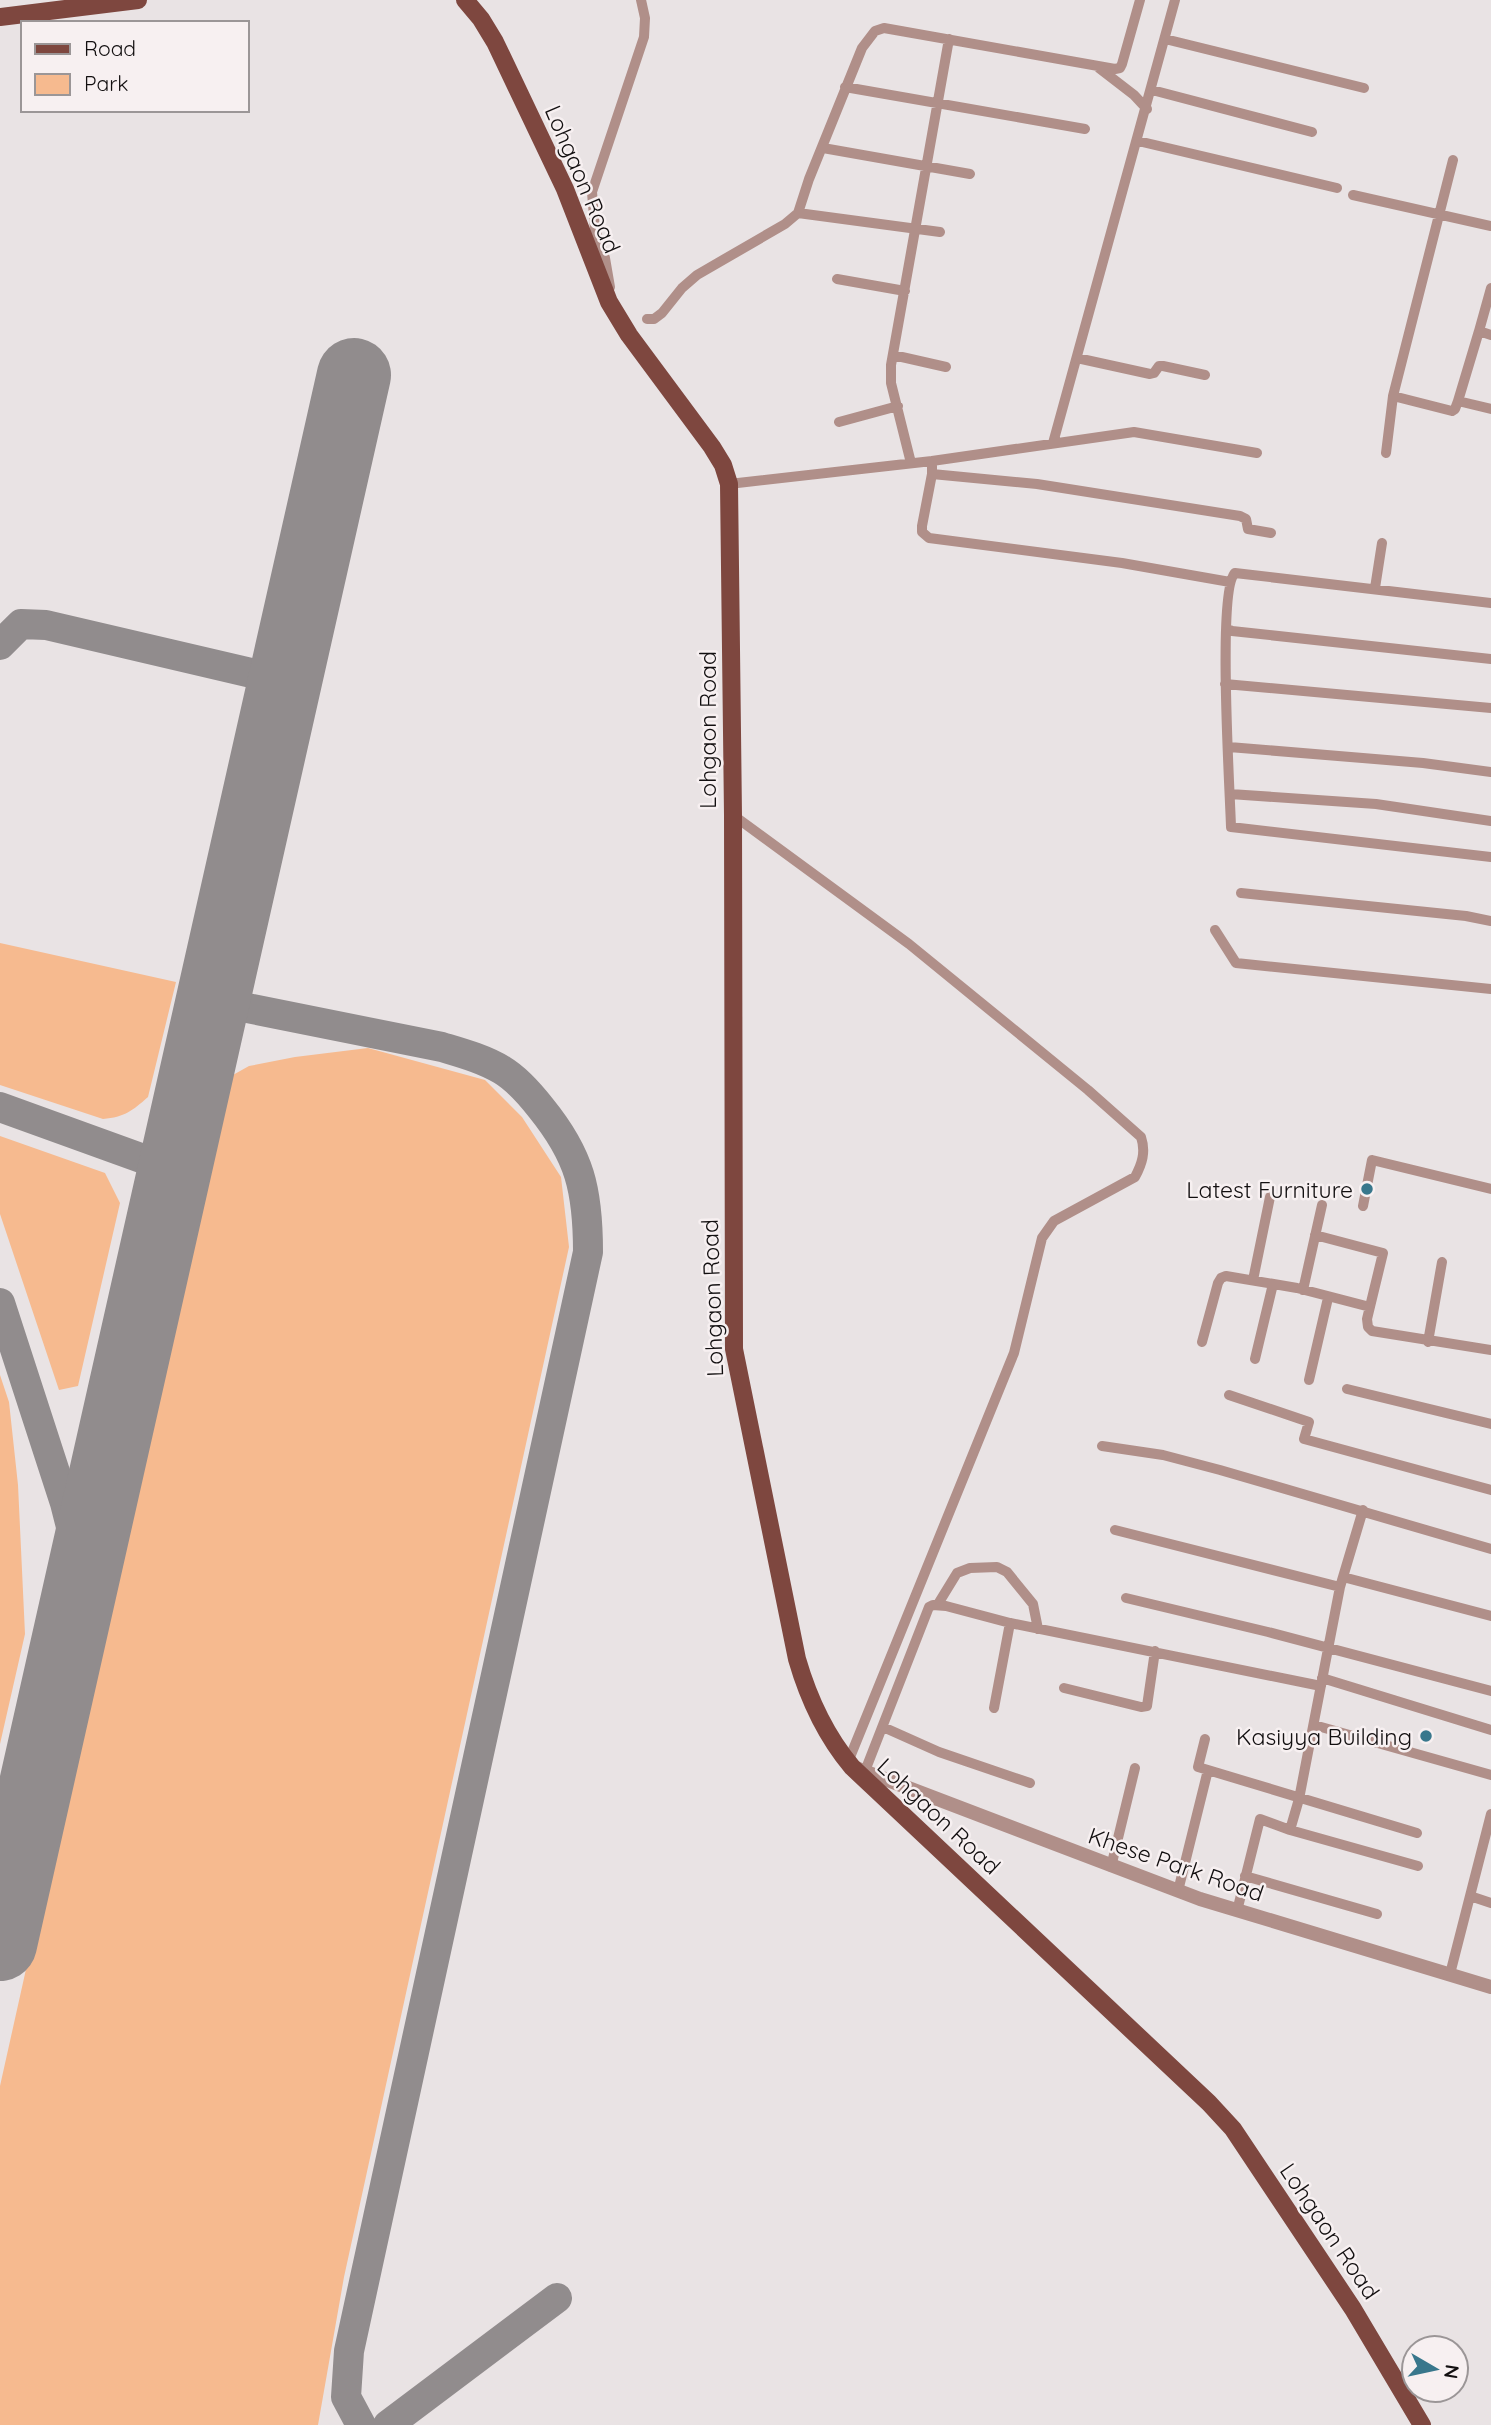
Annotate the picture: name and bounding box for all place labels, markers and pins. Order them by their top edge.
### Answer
place label: Latest Furniture [1186,1175,1353,1204]
marker: Latest Furniture [1359,1181,1375,1197]
place label: Kasiyya Building [1236,1722,1412,1751]
marker: Kasiyya Building [1418,1728,1434,1744]

